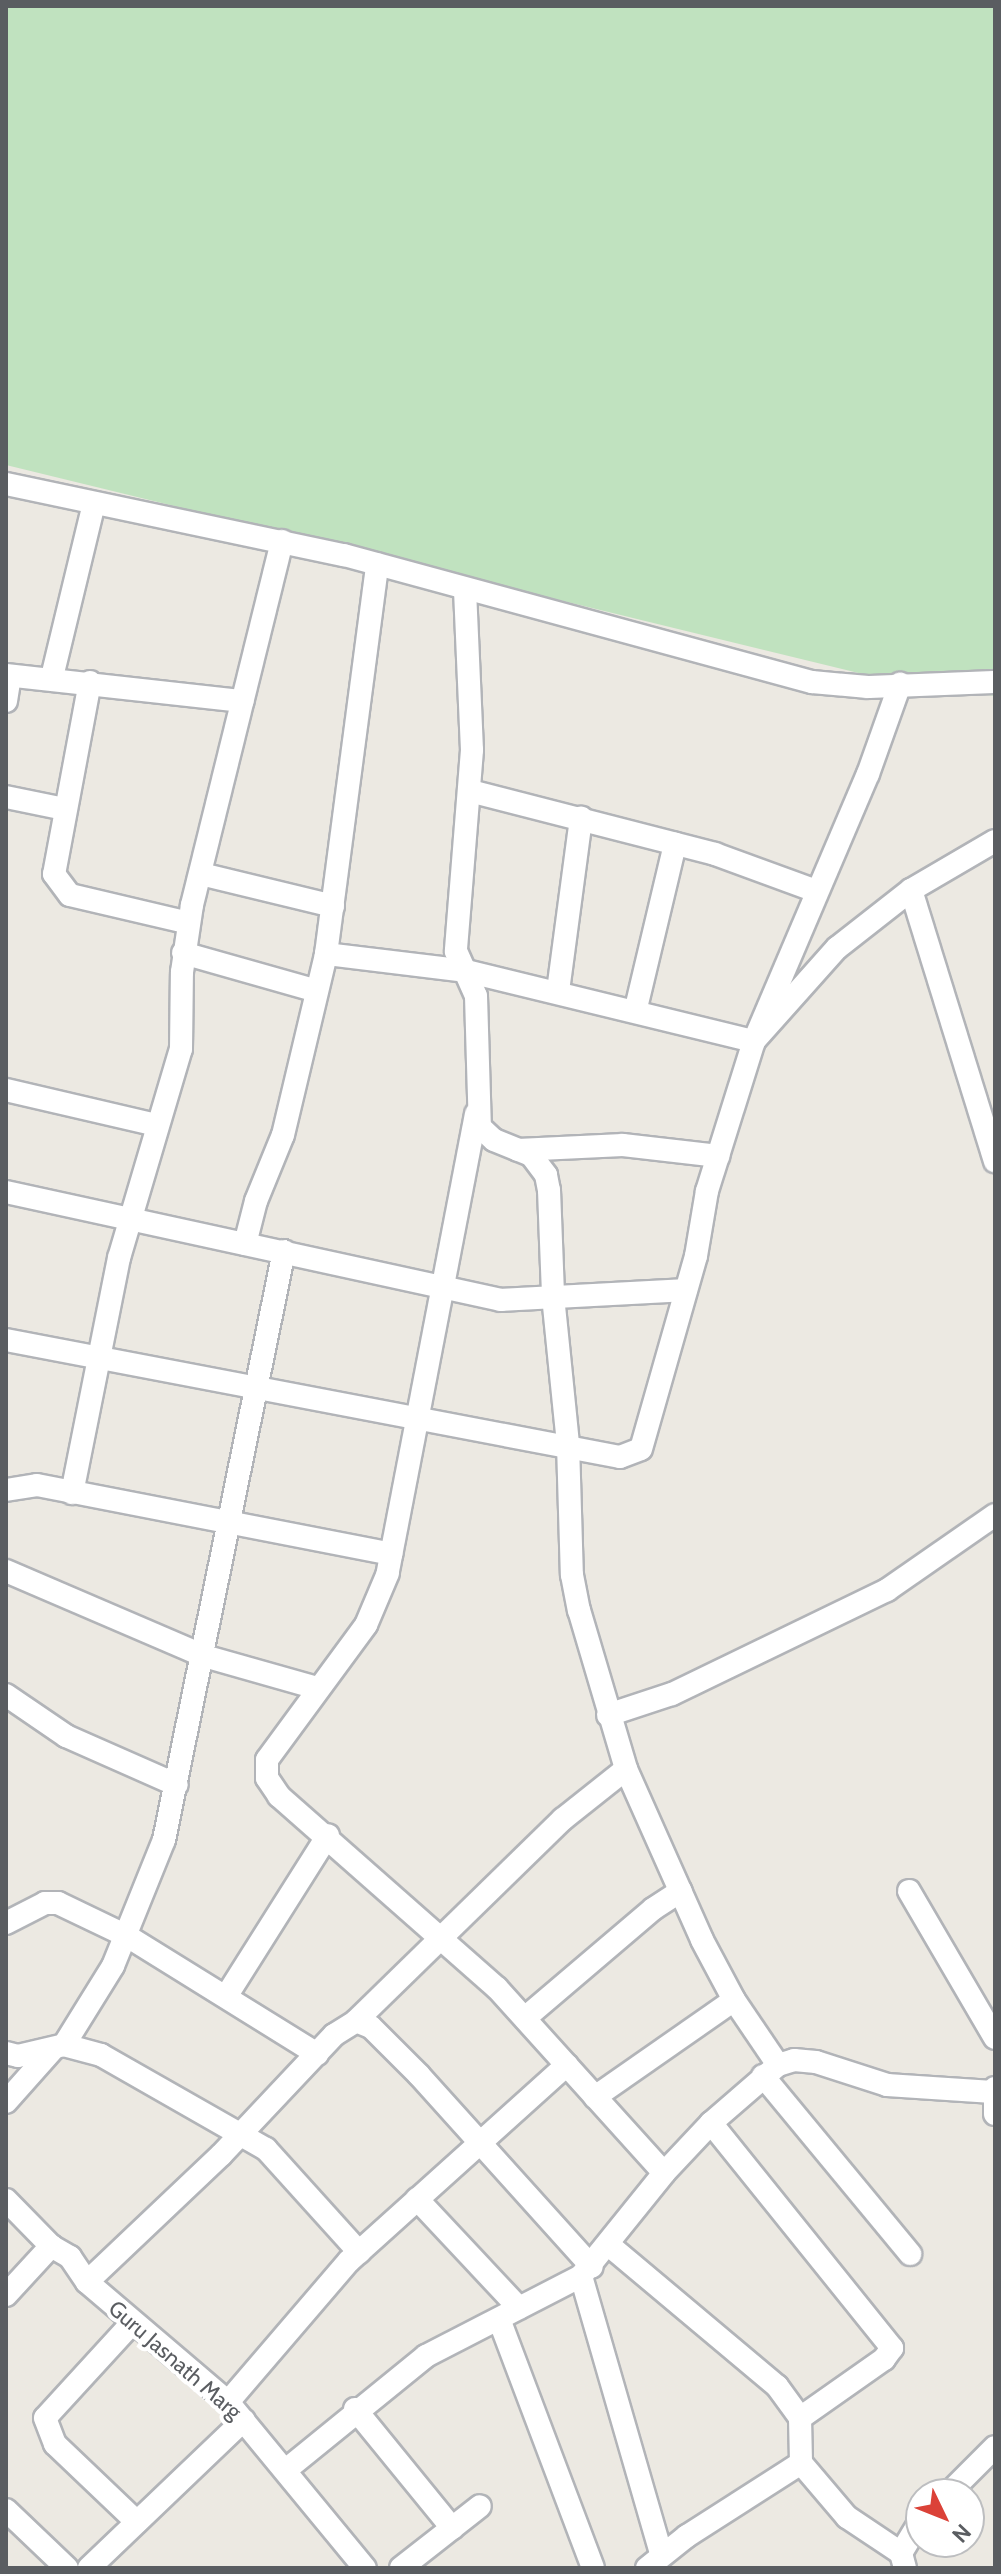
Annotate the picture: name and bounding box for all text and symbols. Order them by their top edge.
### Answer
street label: Guru Jasnath Marg [103,2295,247,2425]
north arrow [905,2478,985,2558]
text: N [946,2518,977,2548]

